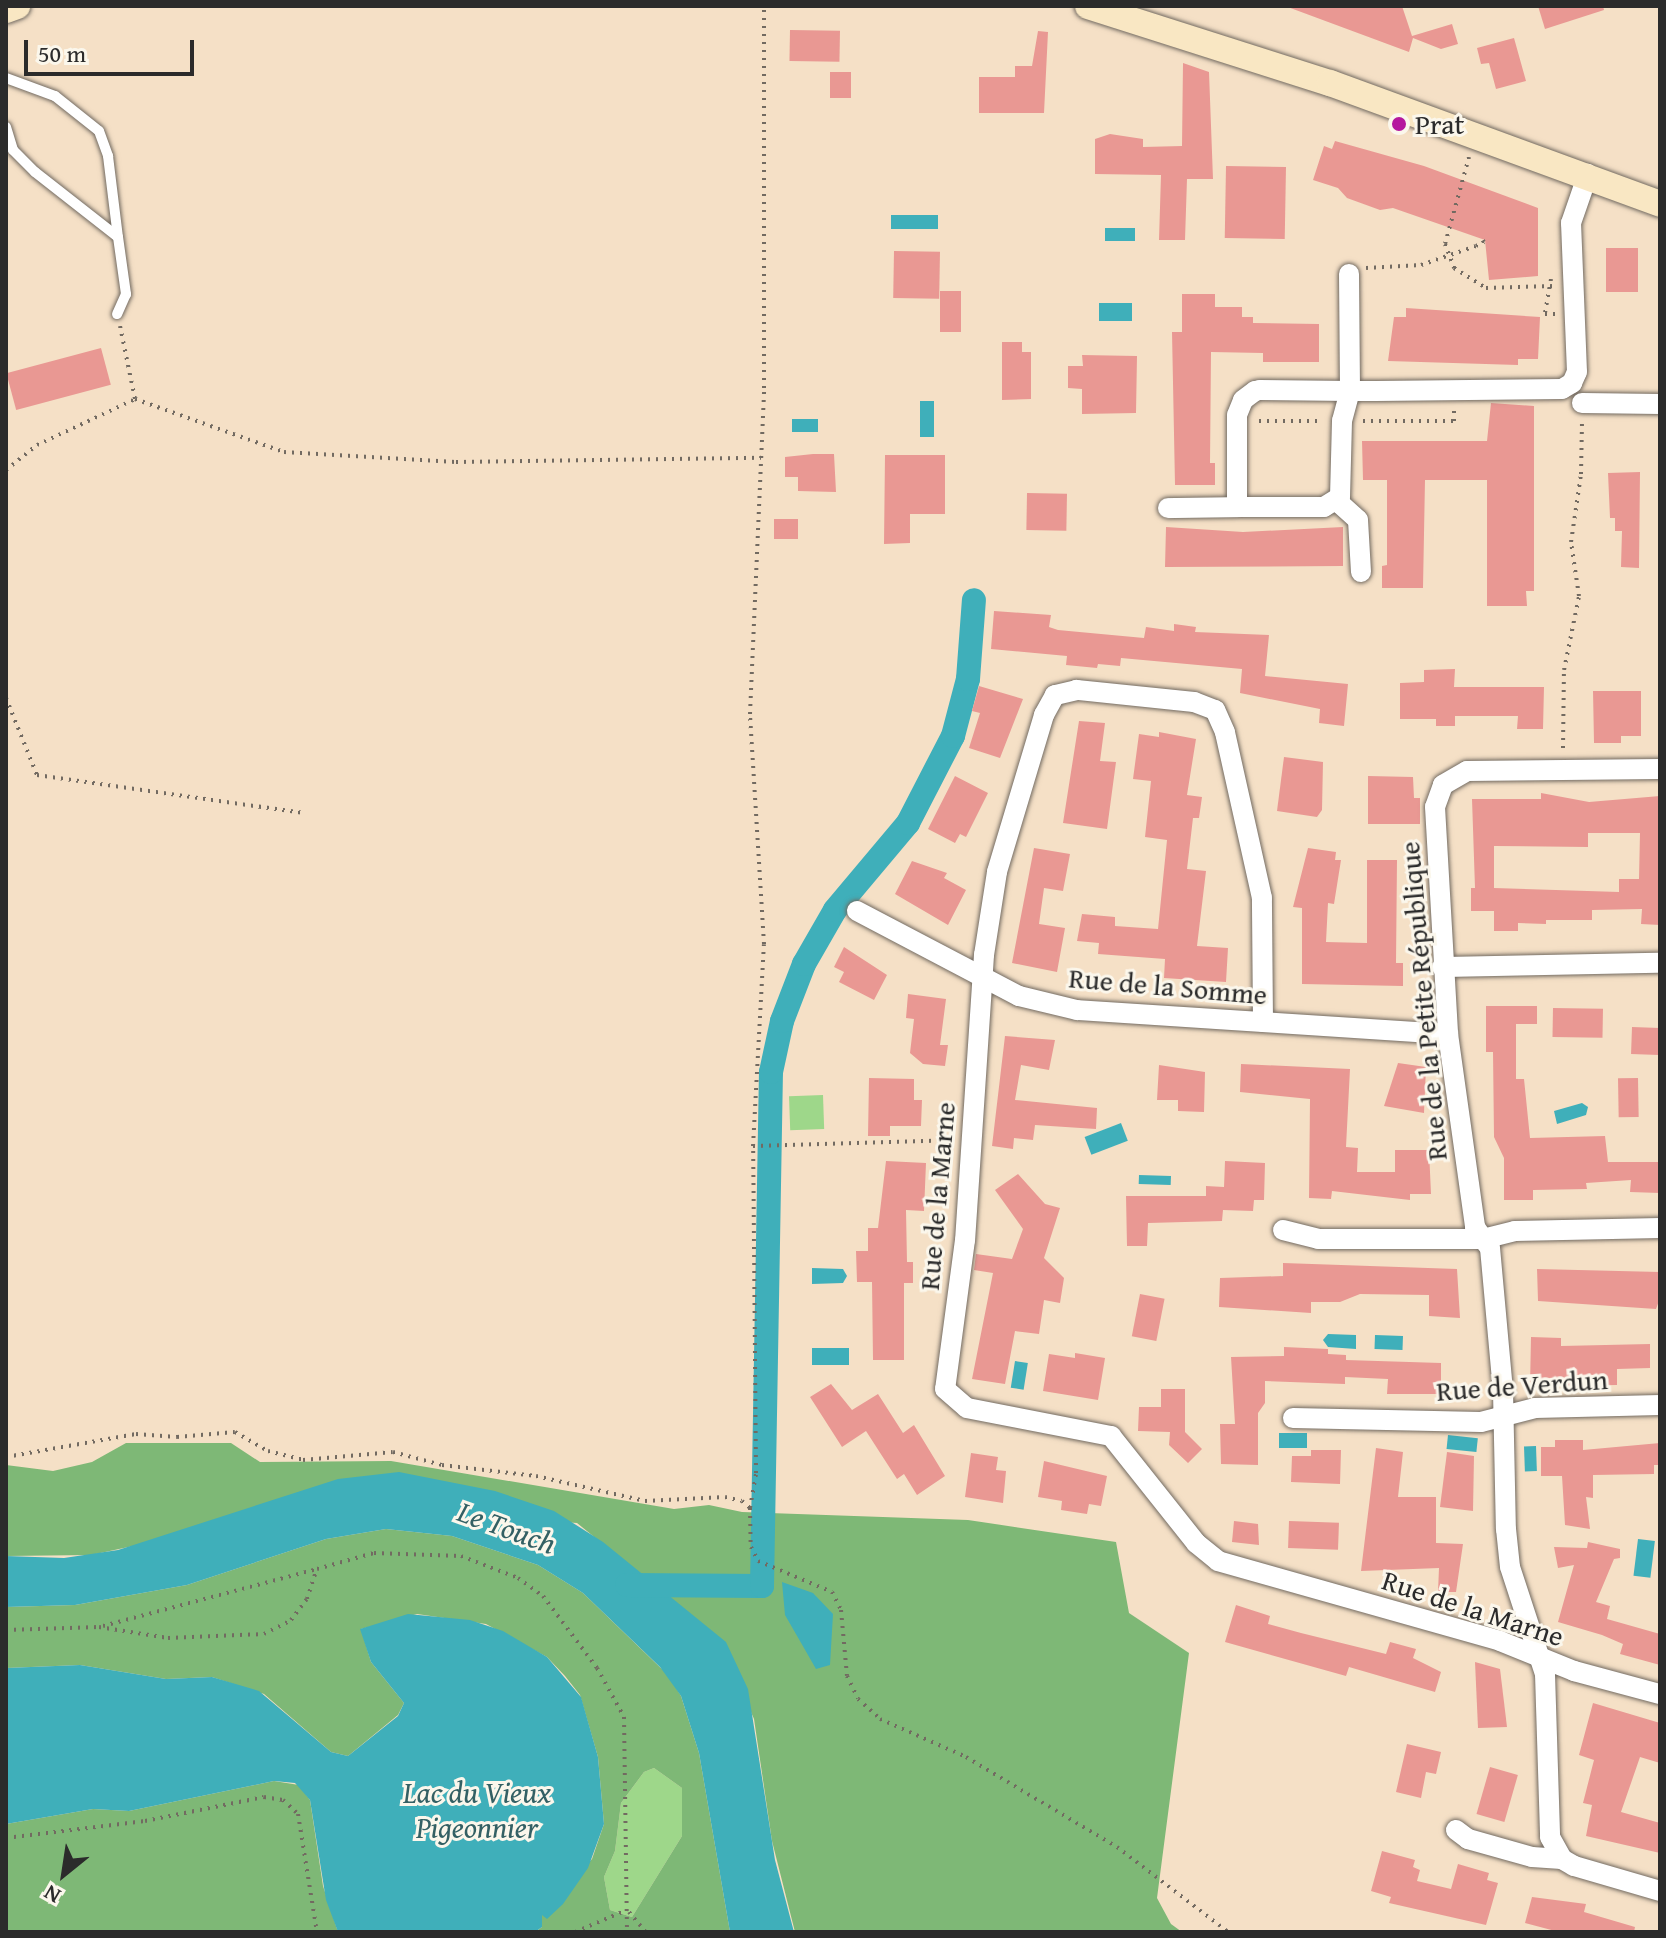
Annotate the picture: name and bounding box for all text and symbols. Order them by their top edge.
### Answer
scale bar [28,24,198,74]
text: 50 m [38,36,86,71]
place label: Prat [1415,107,1464,141]
marker: Prat [1390,115,1408,133]
street label: Rue de la Petite République [1392,840,1454,1162]
street label: Rue de la Somme [1067,961,1269,1011]
street label: Rue de la Marne [912,1101,962,1291]
street label: Rue de Verdun [1435,1362,1609,1408]
water label: Le Touch [453,1493,561,1561]
street label: Rue de la Marne [1378,1563,1568,1653]
water label: Lac du Vieux Pigeonnier [403,1774,551,1844]
north arrow [24,1834,104,1914]
text: N [38,1877,66,1912]

